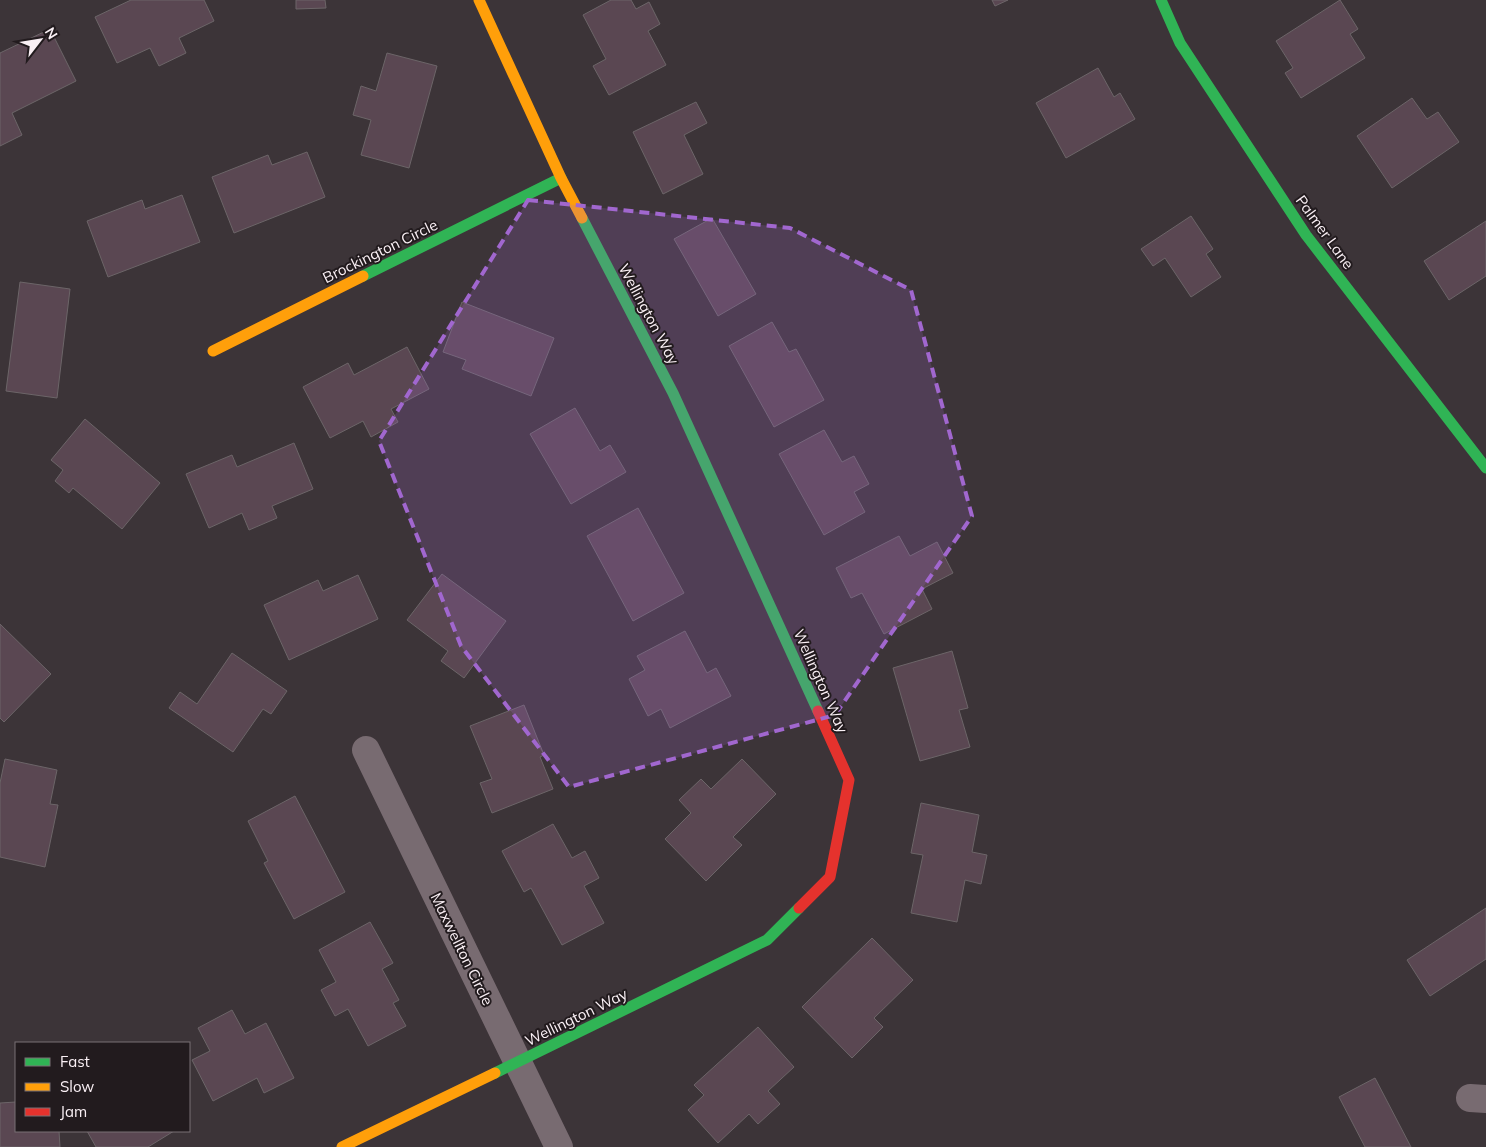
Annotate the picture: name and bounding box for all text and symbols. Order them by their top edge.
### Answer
north arrow [15,15,65,65]
text: N [41,24,62,42]
street label: Palmer Lane [1292,191,1358,273]
street label: Brockington Circle [319,215,441,287]
street label: Wellington Way [614,260,684,368]
street label: Wellington Way [790,626,852,736]
street label: Maxwellton Circle [427,890,497,1008]
street label: Wellington Way [522,984,630,1050]
legend [15,1042,190,1132]
text: Fast [60,1052,90,1071]
text: Slow [60,1077,94,1096]
text: Jam [60,1102,87,1121]

